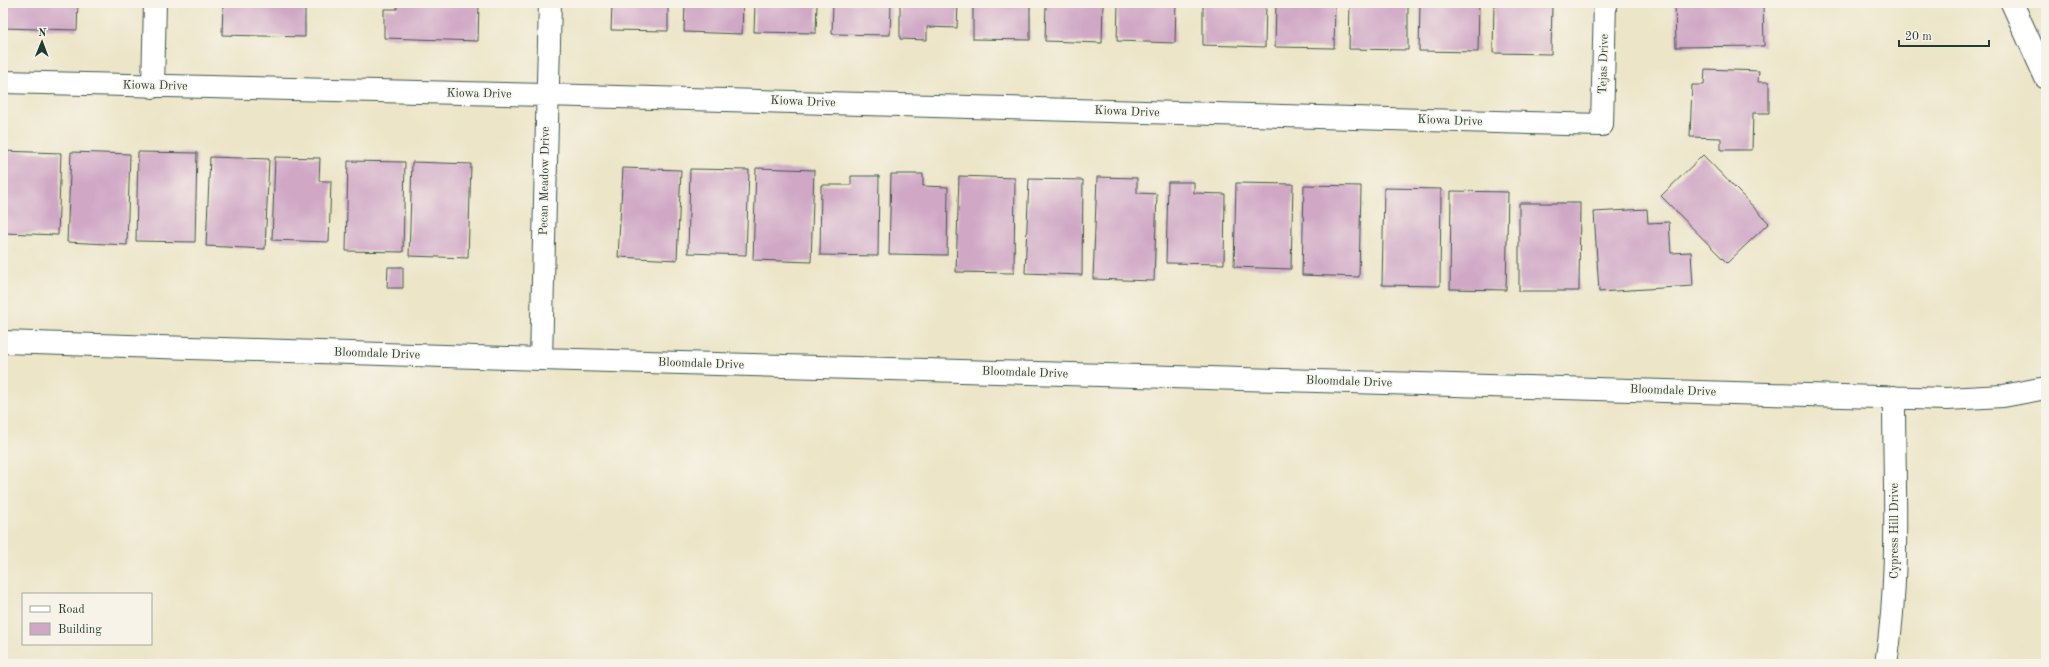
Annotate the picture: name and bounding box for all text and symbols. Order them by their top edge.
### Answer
north arrow [22,22,62,62]
scale bar [1899,22,1989,48]
text: N [38,28,47,39]
text: 20 m [1905,31,1932,43]
street label: Tejas Drive [1597,33,1611,94]
street label: Kiowa Drive [122,79,188,93]
street label: Kiowa Drive [446,87,512,101]
street label: Kiowa Drive [770,95,836,109]
street label: Kiowa Drive [1094,105,1160,119]
street label: Kiowa Drive [1417,114,1483,128]
street label: Pecan Meadow Drive [538,126,552,236]
street label: Bloomdale Drive [334,347,421,362]
street label: Bloomdale Drive [658,357,745,372]
street label: Bloomdale Drive [982,366,1069,381]
street label: Bloomdale Drive [1306,375,1393,390]
street label: Bloomdale Drive [1630,384,1717,399]
street label: Cypress Hill Drive [1889,482,1901,579]
legend [22,593,152,645]
text: Road [58,604,85,616]
text: Building [58,624,102,636]

